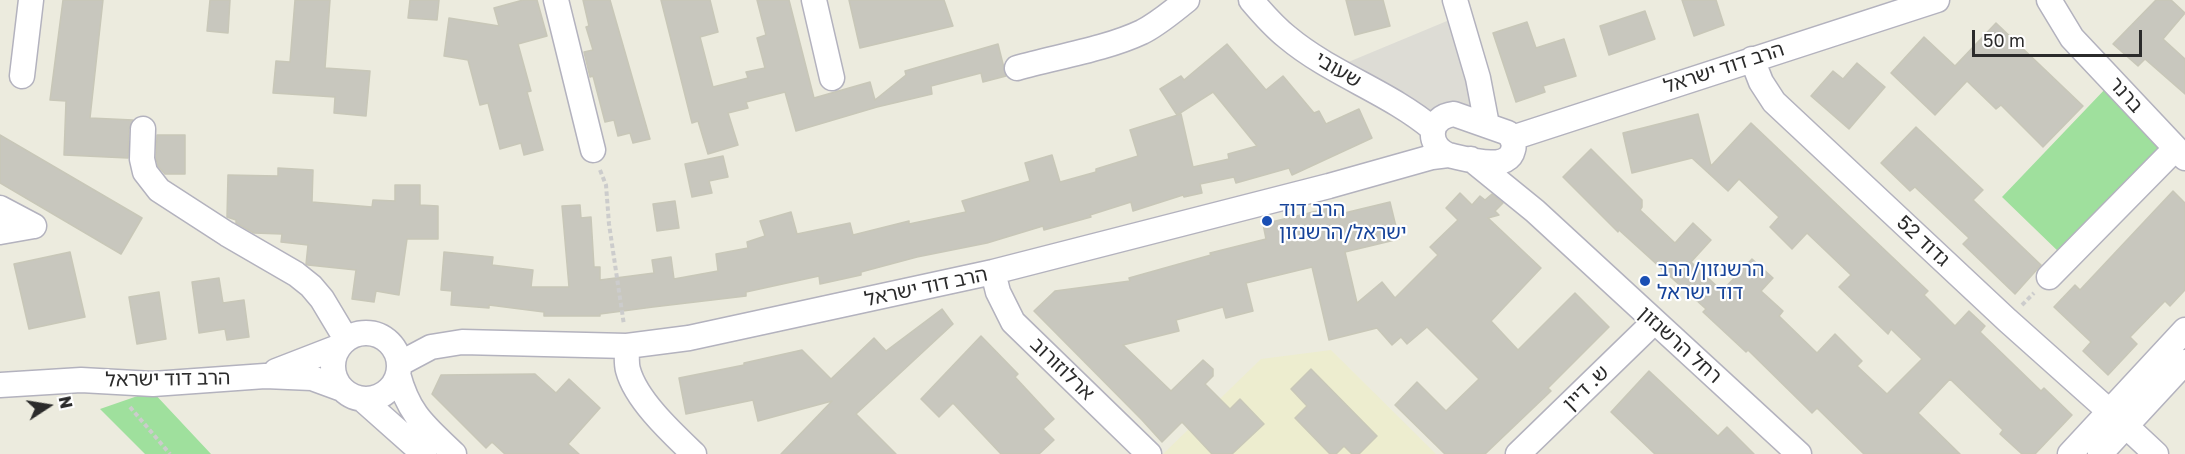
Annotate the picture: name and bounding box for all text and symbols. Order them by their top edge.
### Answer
scale bar [1975,18,2144,56]
text: 50 m [1983,29,2025,51]
street label: הרב דוד ישראל [1661,37,1787,99]
street label: שעובי [1311,47,1365,93]
street label: ברנר [2104,72,2148,118]
place label: הרב דוד ישראל/הרשנזון [1279,198,1407,245]
street label: גדוד 52 [1892,211,1954,271]
marker: הרב דוד ישראל/הרשנזון [1260,214,1274,228]
place label: הרשנזון/הרב דוד ישראל [1657,258,1765,305]
street label: הרב דוד ישראל [862,262,990,312]
marker: הרשנזון/הרב דוד ישראל [1638,274,1652,288]
street label: רחל הרשנזון [1634,301,1726,389]
street label: ארלוזורוב [1025,333,1099,405]
street label: ש. דיין [1558,360,1614,416]
street label: הרב דוד ישראל [105,366,231,392]
north arrow [18,376,78,436]
text: N [55,394,77,410]

